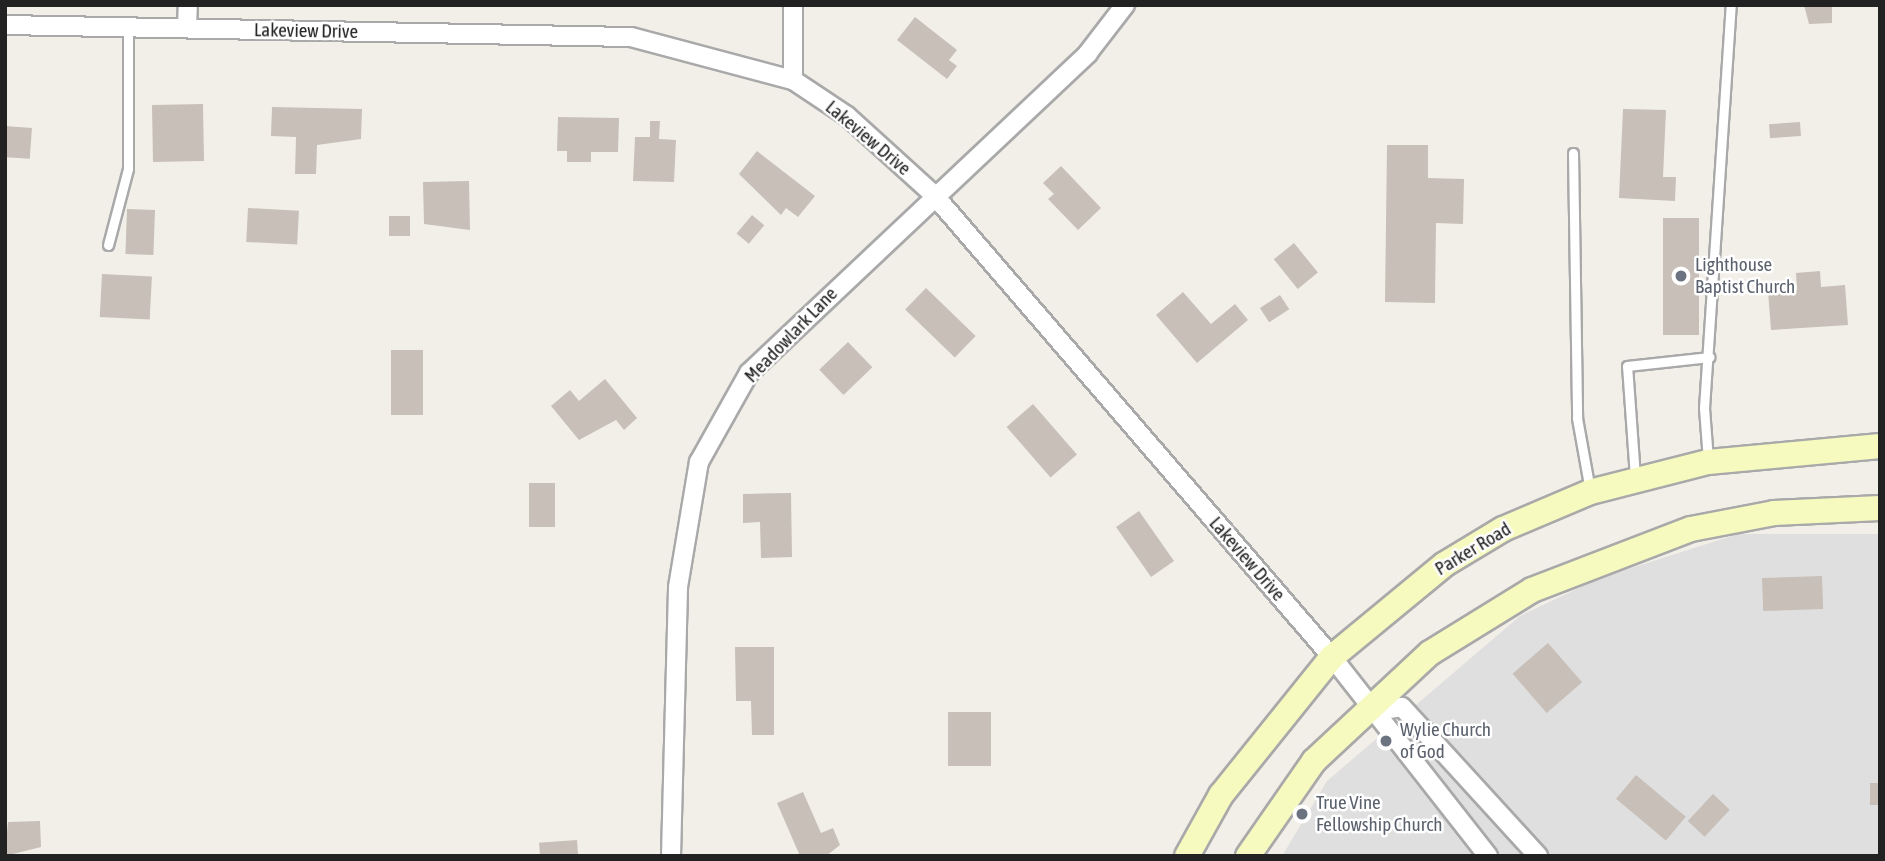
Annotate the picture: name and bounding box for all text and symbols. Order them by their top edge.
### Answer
street label: Lakeview Drive [254,19,358,43]
street label: Lakeview Drive [821,96,915,180]
place label: Lighthouse Baptist Church [1695,254,1795,298]
marker: Lighthouse Baptist Church [1673,268,1689,284]
street label: Meadowlark Lane [740,283,842,387]
street label: Lakeview Drive [1204,512,1290,606]
street label: Parker Road [1431,517,1515,581]
place label: Wylie Church of God [1400,719,1491,763]
marker: Wylie Church of God [1378,733,1394,749]
place label: True Vine Fellowship Church [1316,792,1443,836]
marker: True Vine Fellowship Church [1294,806,1310,822]

